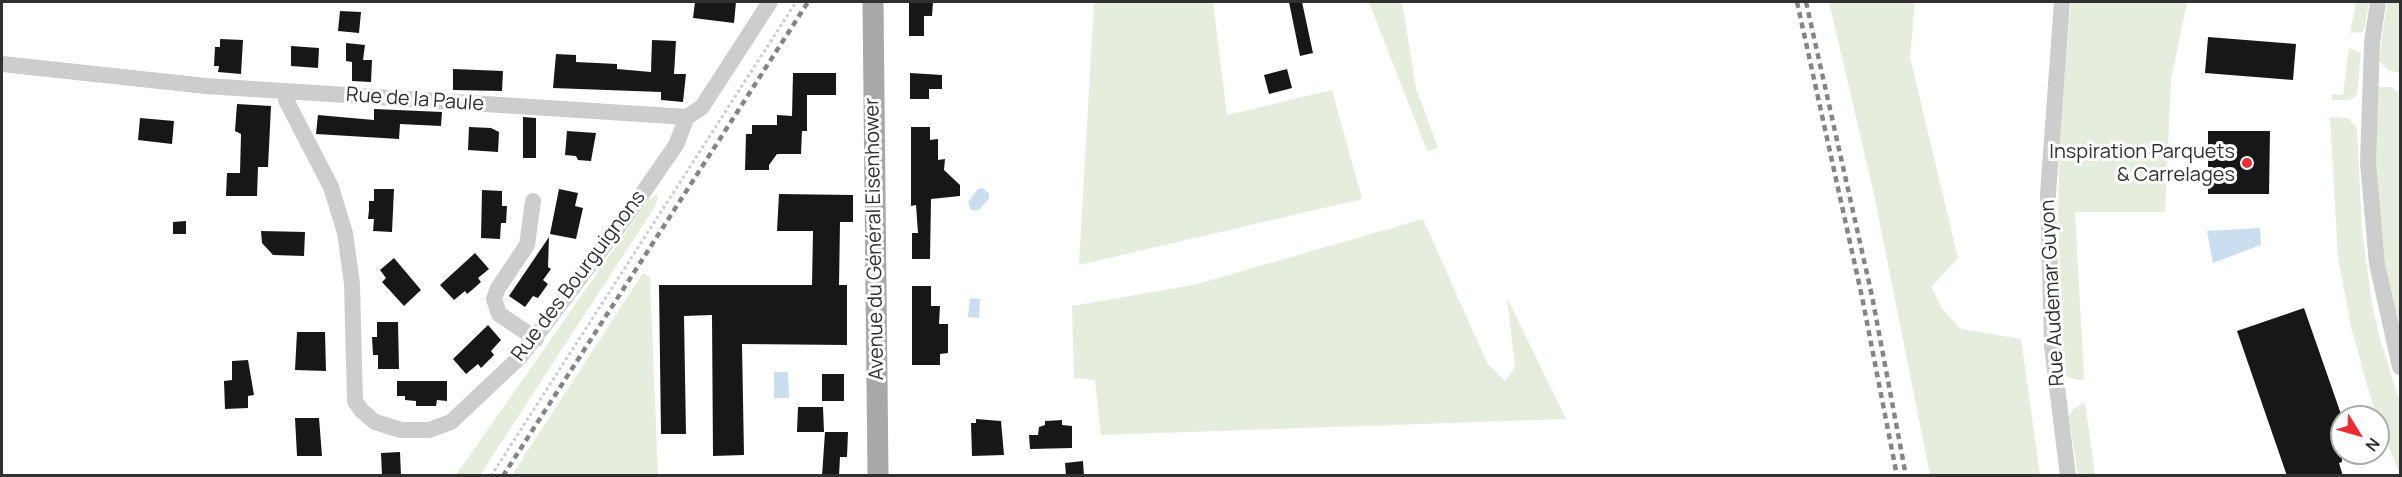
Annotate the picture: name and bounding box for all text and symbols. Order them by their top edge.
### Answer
street label: Rue de la Paule [345,83,485,117]
street label: Avenue du Général Eisenhower [861,97,889,381]
place label: Inspiration Parquets & Carrelages [2049,140,2235,187]
marker: Inspiration Parquets & Carrelages [2240,156,2254,170]
street label: Rue des Bourguignons [507,186,651,366]
street label: Rue Audemar Guyon [2036,199,2070,387]
north arrow [2330,405,2390,465]
text: N [2361,433,2385,456]

